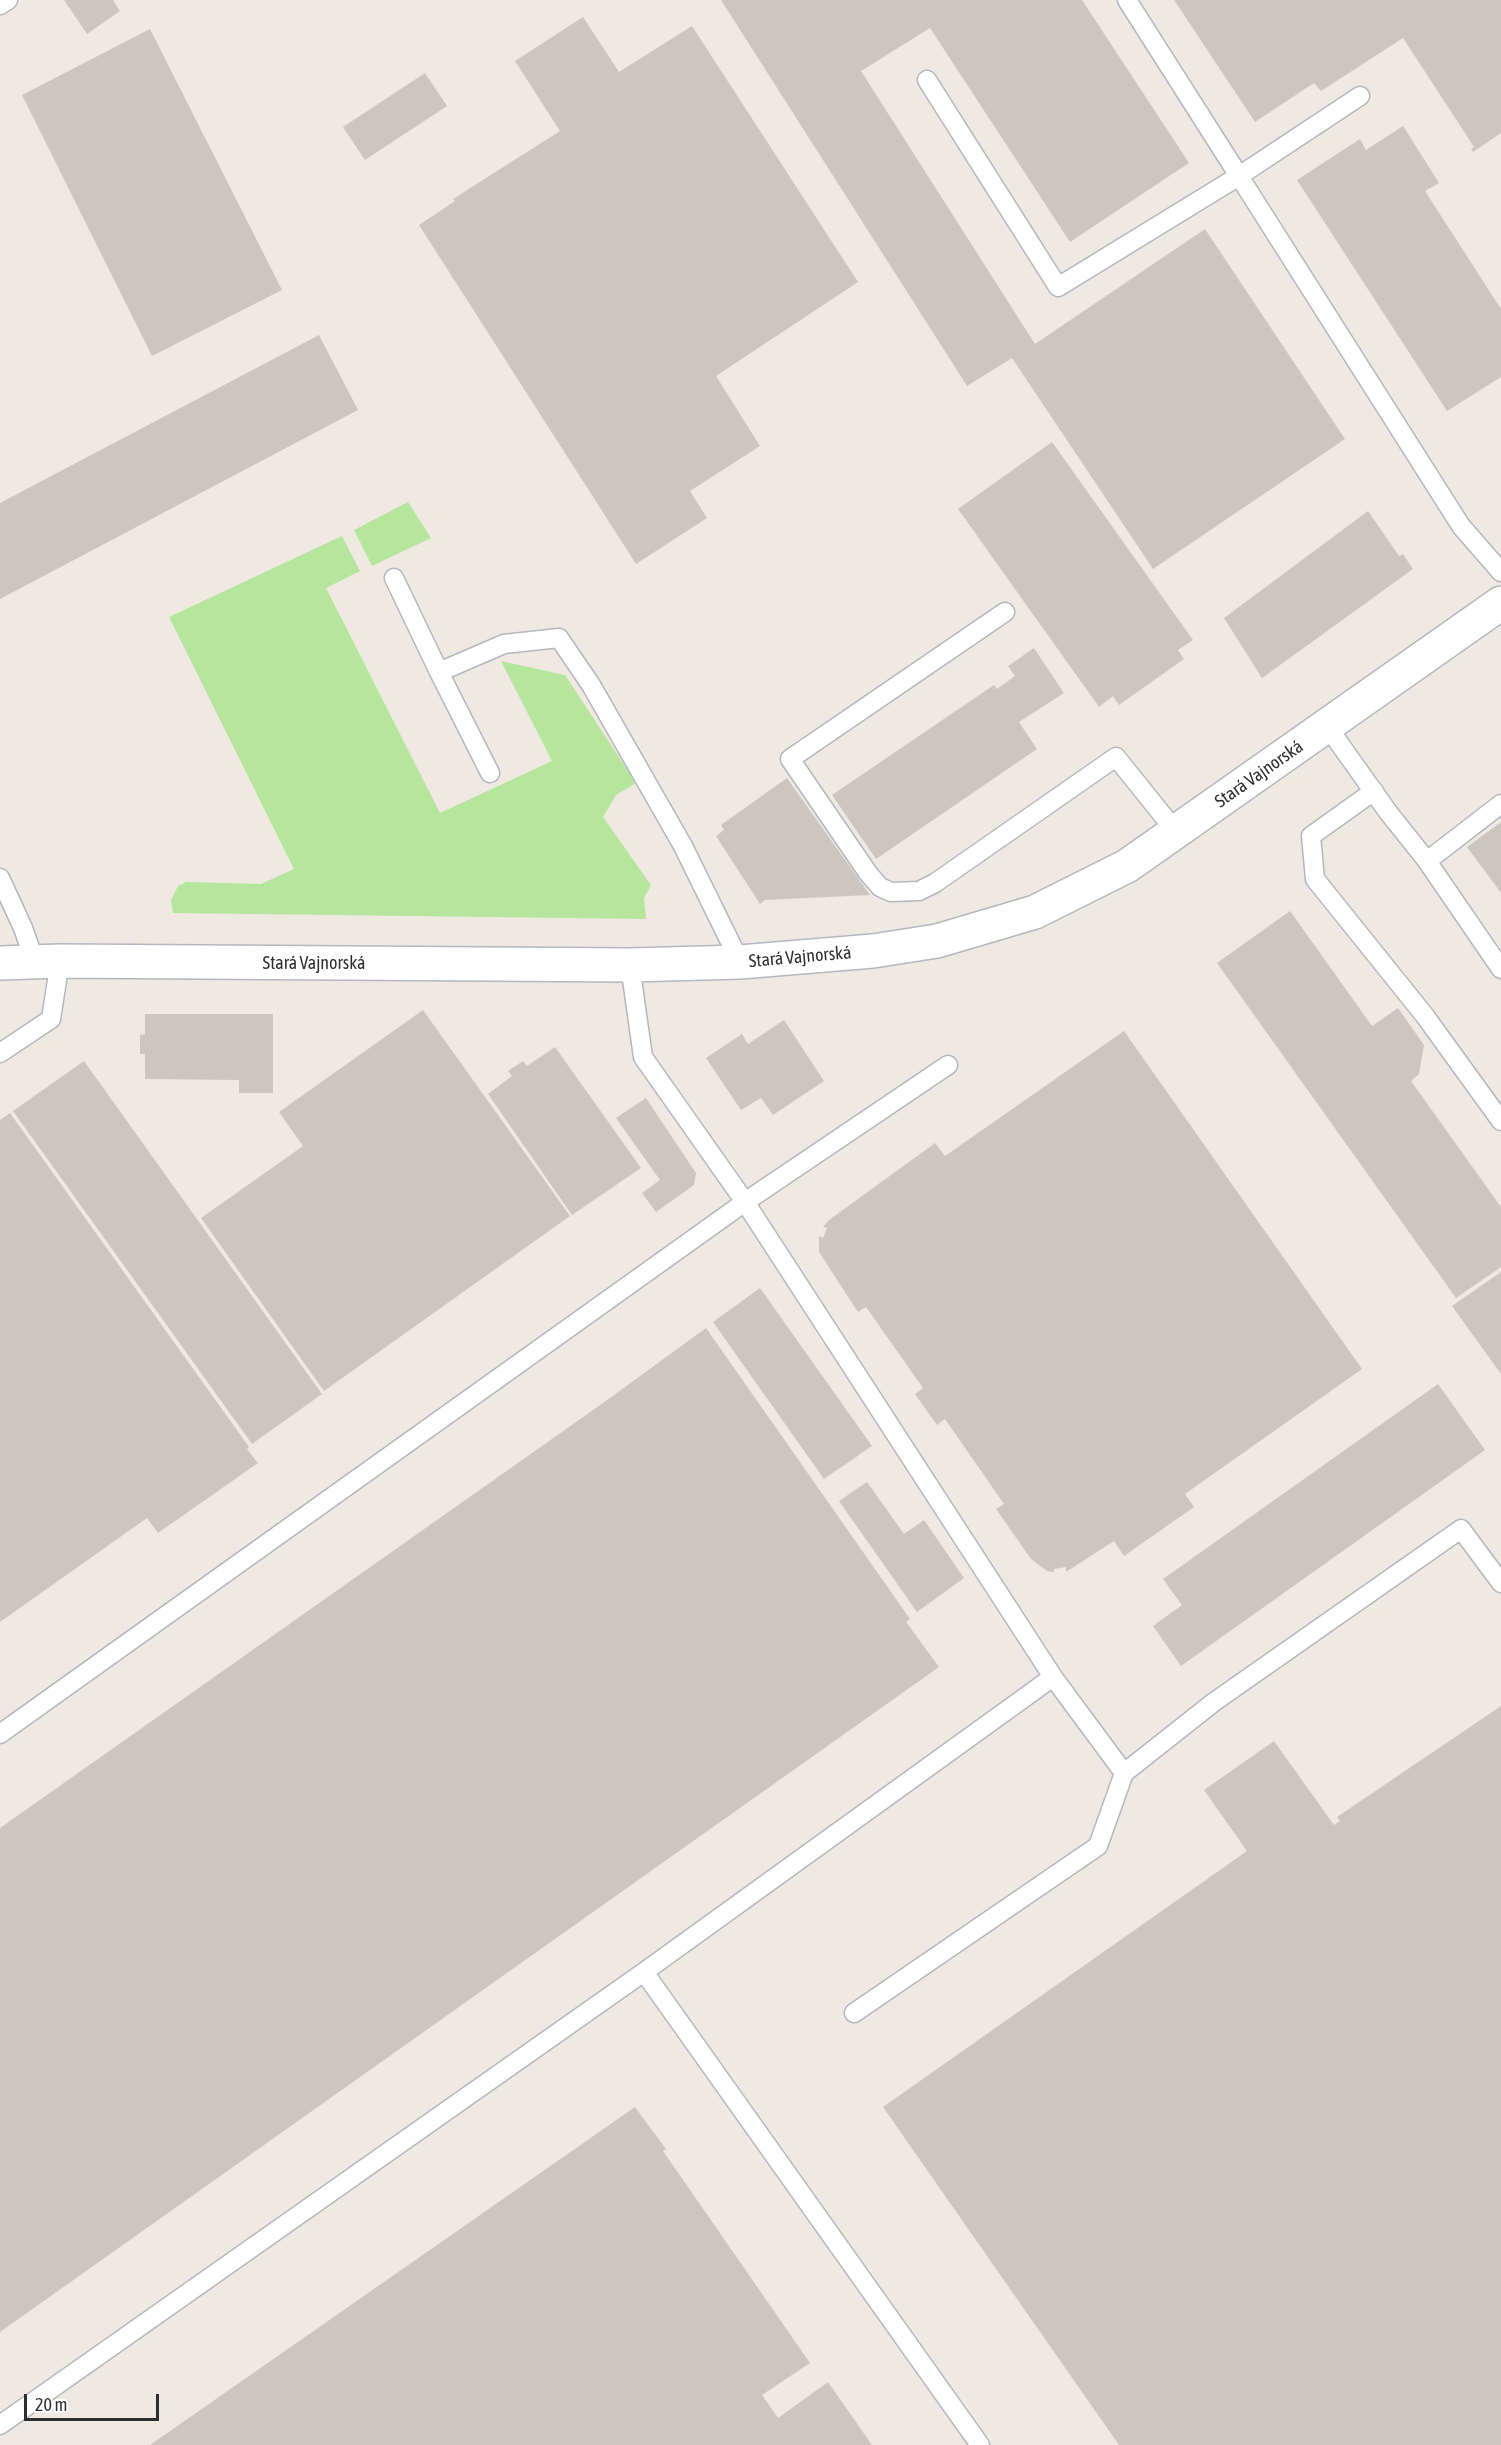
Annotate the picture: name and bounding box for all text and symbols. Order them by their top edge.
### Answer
street label: Stará Vajnorská [1211,736,1307,812]
street label: Stará Vajnorská [748,942,852,972]
street label: Stará Vajnorská [263,952,365,974]
scale bar [27,2382,162,2420]
text: 20 m [35,2394,67,2415]

